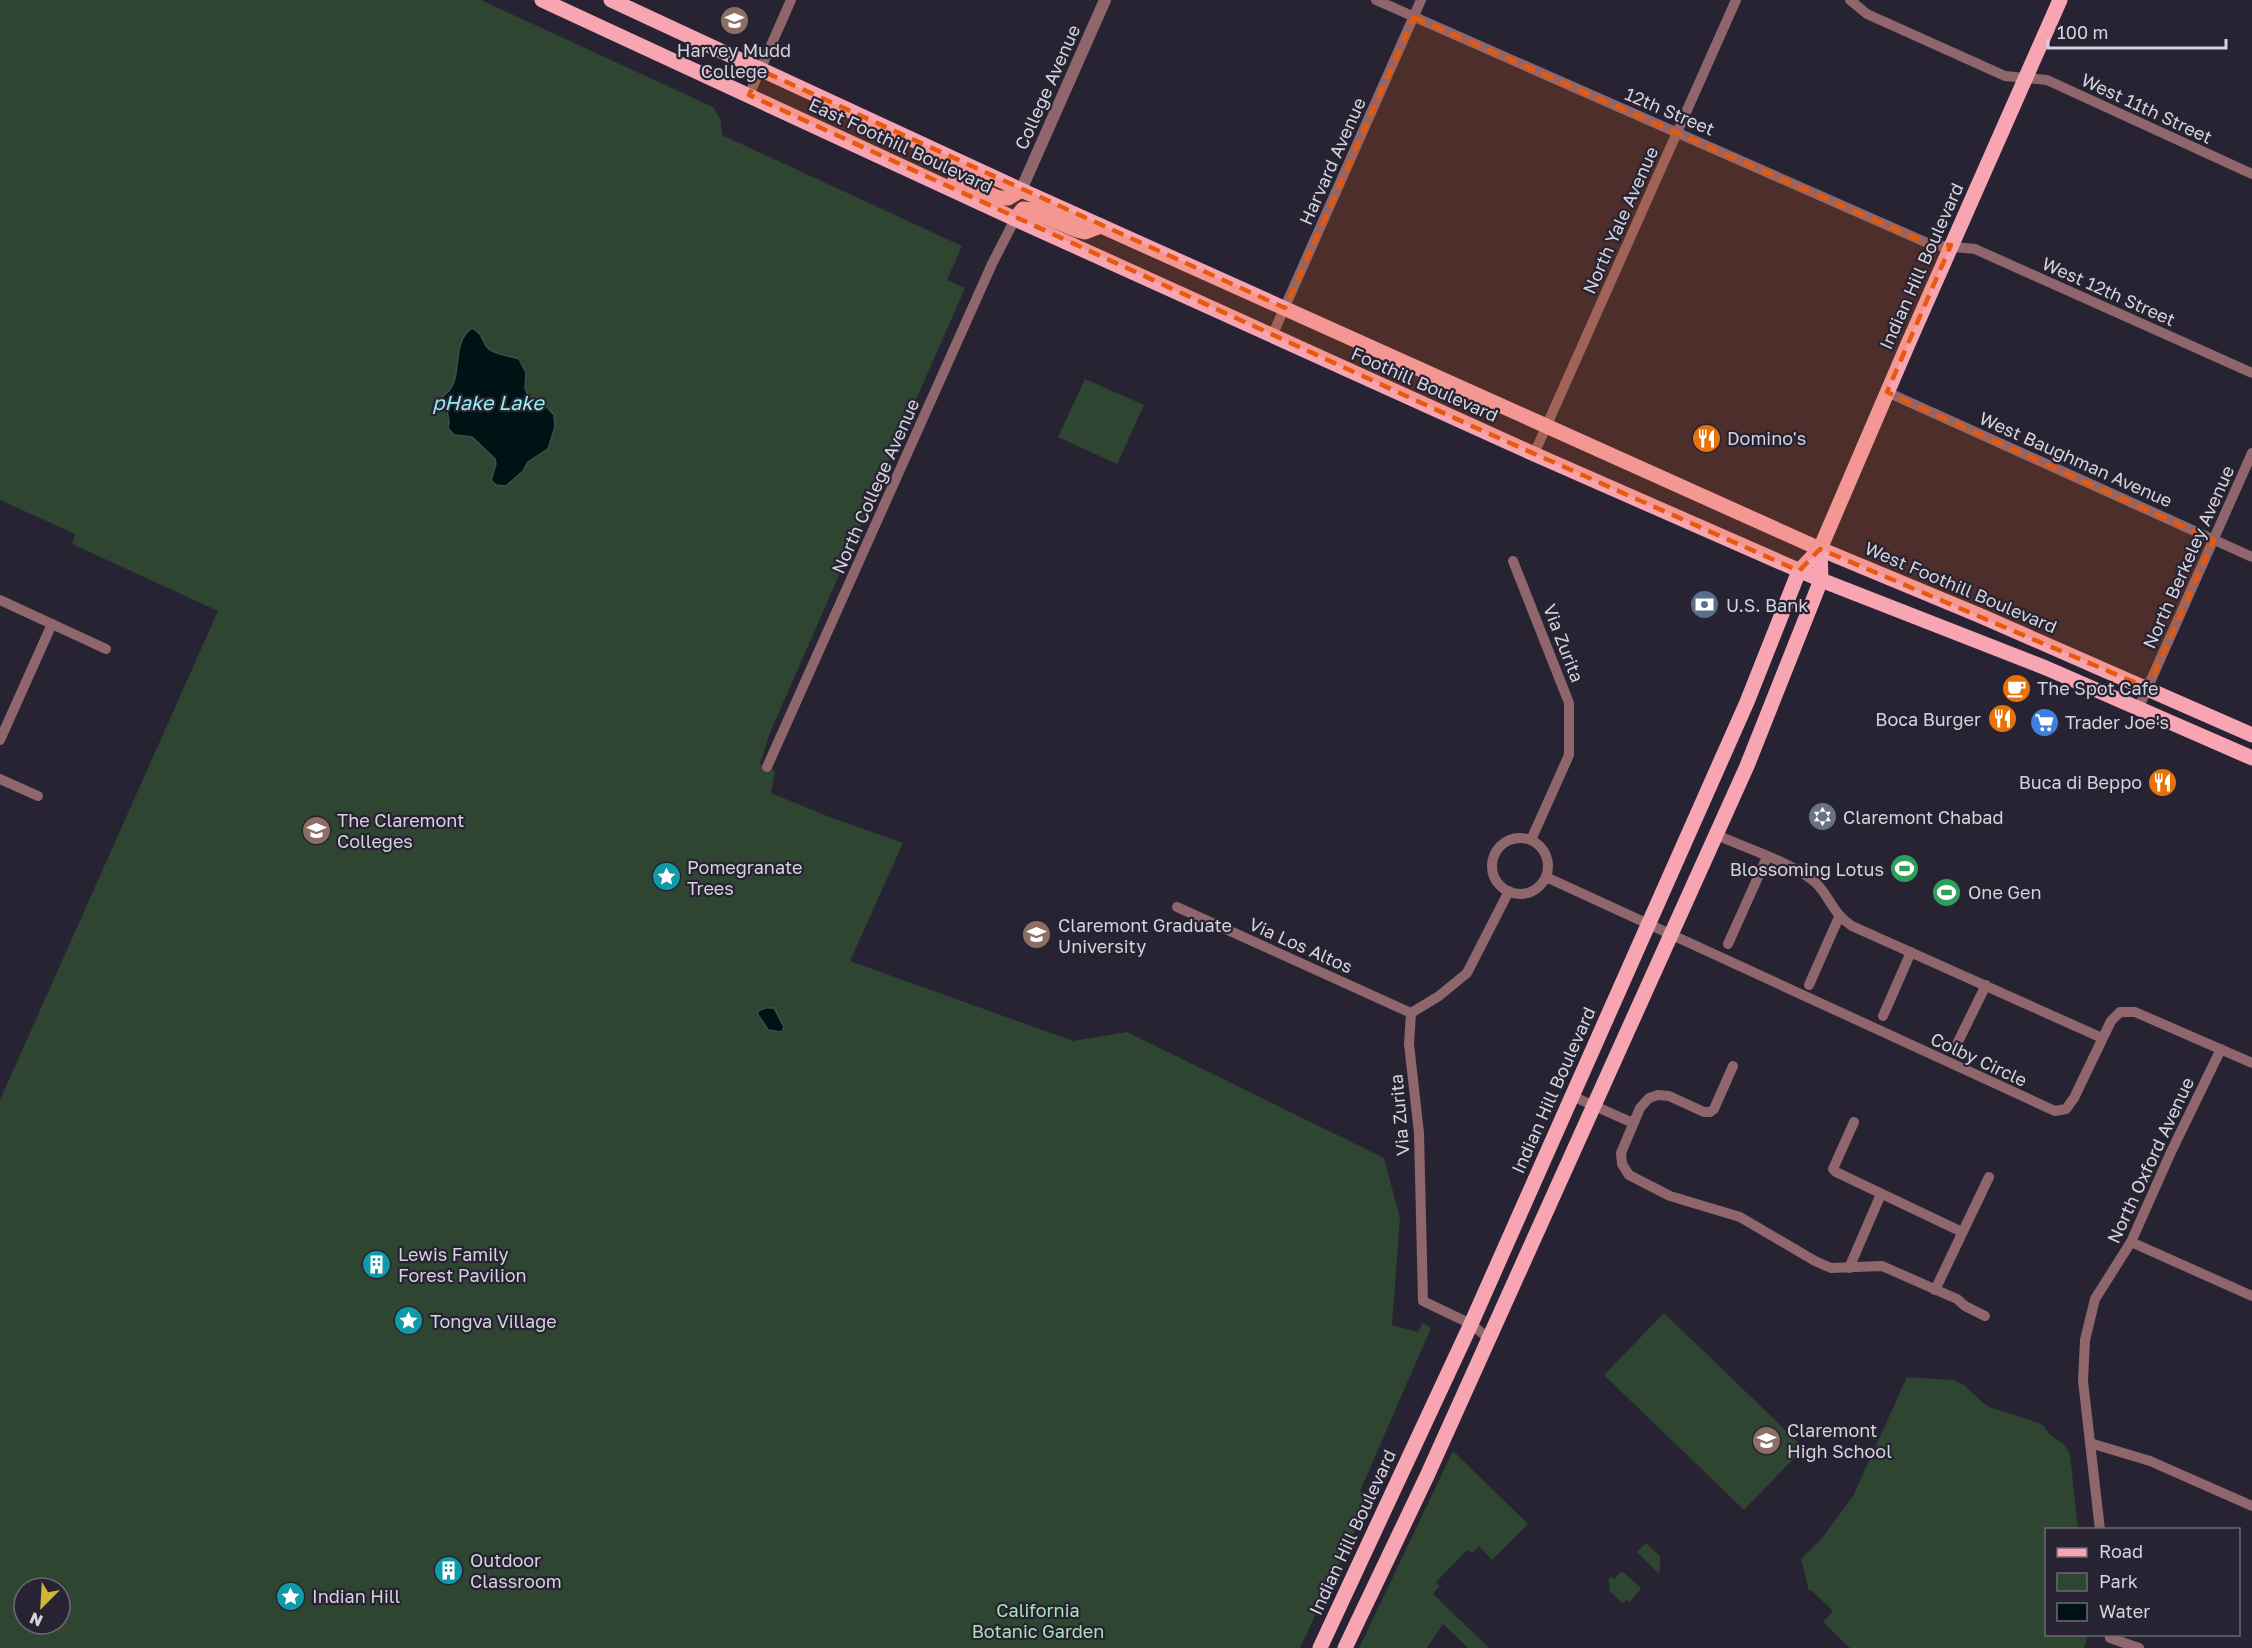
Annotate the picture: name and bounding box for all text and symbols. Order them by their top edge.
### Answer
school or university icon: Harvey Mudd College [718,5,750,37]
scale bar [2048,12,2226,50]
street label: College Avenue [1010,21,1084,153]
text: 100 m [2057,21,2108,43]
place label: Harvey Mudd College [677,39,791,82]
street label: West 11th Street [2078,68,2216,148]
street label: 12th Street [1622,82,1718,140]
street label: East Foothill Boulevard [806,93,996,197]
street label: Harvard Avenue [1294,94,1370,228]
street label: North Yale Avenue [1578,143,1662,297]
street label: Indian Hill Boulevard [1874,179,1968,353]
street label: West 12th Street [2039,252,2179,330]
street label: Foothill Boulevard [1348,342,1502,426]
water label: pHake Lake [432,390,545,414]
street label: North College Avenue [827,395,923,577]
street label: West Baughman Avenue [1976,407,2176,511]
restaurant icon: Domino's [1690,422,1722,454]
place label: Domino's [1727,427,1806,449]
street label: North Berkeley Avenue [2138,462,2238,652]
street label: West Foothill Boulevard [1862,537,2060,637]
bank icon: U.S. Bank [1689,589,1721,621]
place label: U.S. Bank [1726,594,1809,616]
street label: Via Zurita [1539,601,1589,685]
cafe icon: The Spot Cafe [2000,672,2032,704]
place label: The Spot Cafe [2037,677,2159,699]
restaurant icon: Boca Burger [1986,703,2018,735]
supermarket icon: Trader Joe's [2028,706,2060,738]
place label: Boca Burger [1875,708,1981,730]
place label: Trader Joe's [2065,711,2169,733]
restaurant icon: Buca di Beppo [2147,766,2179,798]
place label: Buca di Beppo [2019,771,2142,793]
synagogue icon: Claremont Chabad [1806,801,1838,833]
place label: Claremont Chabad [1843,806,2004,828]
place label: The Claremont Colleges [337,809,464,852]
school or university icon: The Claremont Colleges [300,814,332,846]
sports icon: Blossoming Lotus [1889,853,1921,885]
place label: Pomegranate Trees [687,856,803,899]
place label: Blossoming Lotus [1730,858,1884,880]
place icon: Pomegranate Trees [650,861,682,893]
sports icon: One Gen [1931,876,1963,908]
place label: One Gen [1968,881,2042,903]
street label: Via Los Altos [1246,912,1356,978]
place label: Claremont Graduate University [1058,914,1232,957]
school or university icon: Claremont Graduate University [1021,919,1053,951]
street label: Indian Hill Boulevard [1506,1003,1600,1177]
street label: Colby Circle [1927,1027,2031,1091]
street label: Via Zurita [1384,1073,1414,1157]
street label: North Oxford Avenue [2102,1073,2198,1247]
place label: Lewis Family Forest Pavilion [398,1243,527,1286]
building icon: Lewis Family Forest Pavilion [361,1248,393,1280]
place icon: Tongva Village [393,1305,425,1337]
place label: Tongva Village [430,1310,557,1332]
place label: Claremont High School [1787,1419,1892,1462]
school or university icon: Claremont High School [1750,1424,1782,1456]
street label: Indian Hill Boulevard [1304,1446,1400,1618]
legend [2045,1528,2240,1636]
text: Road [2099,1540,2143,1562]
place label: Outdoor Classroom [470,1549,562,1592]
building icon: Outdoor Classroom [433,1554,465,1586]
text: Park [2099,1570,2138,1592]
north arrow [12,1576,72,1636]
place icon: Indian Hill [275,1580,307,1612]
place label: Indian Hill [312,1585,401,1607]
park label: California Botanic Garden [972,1599,1104,1642]
text: Water [2099,1600,2150,1622]
text: N [26,1608,46,1631]

